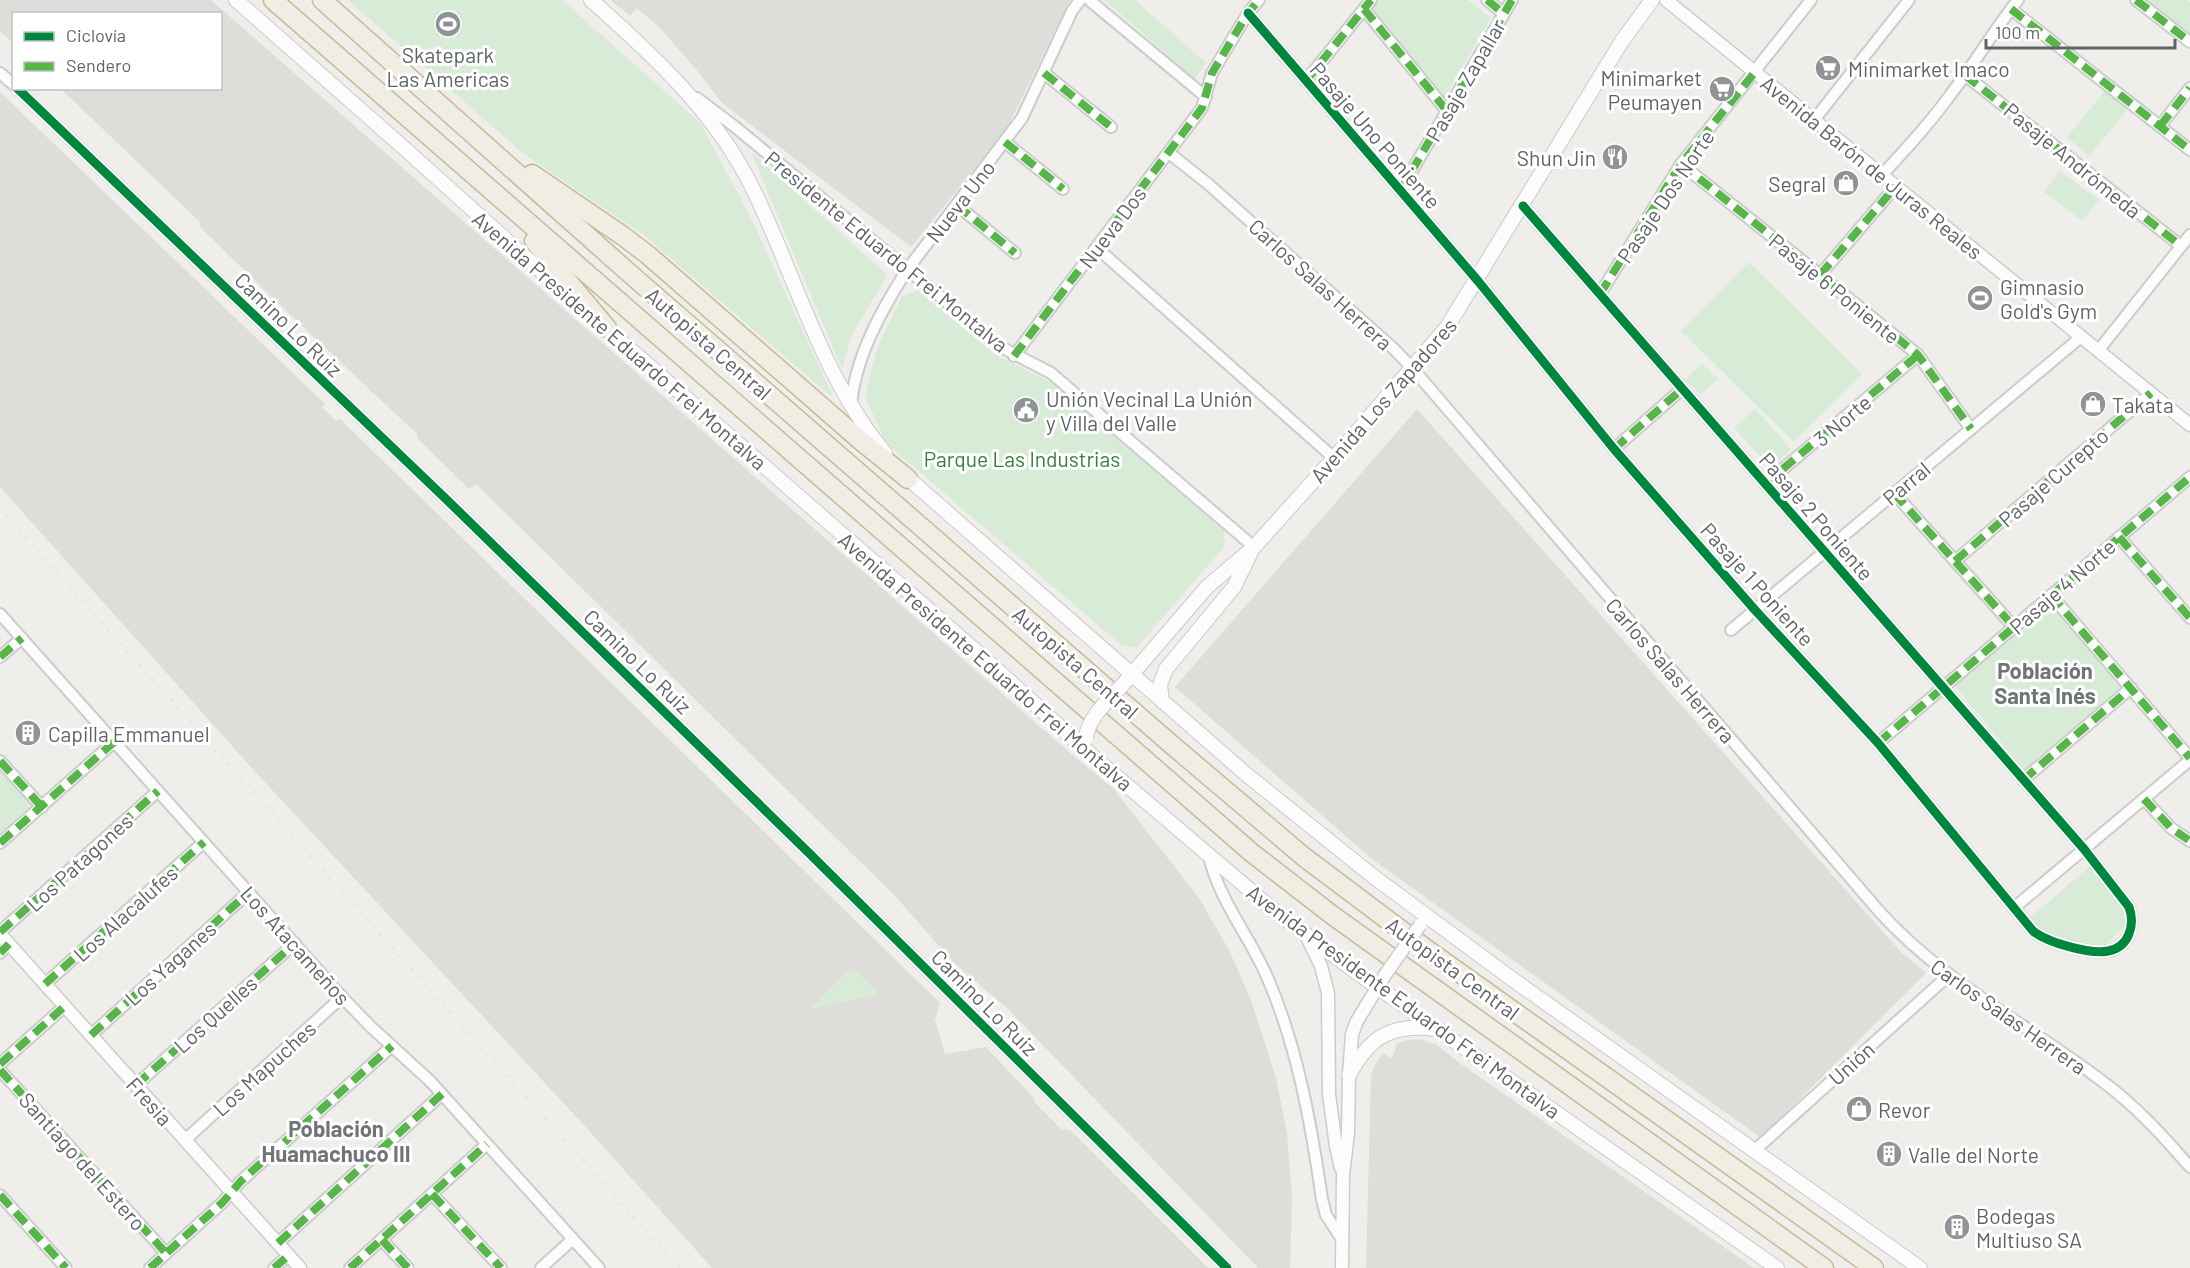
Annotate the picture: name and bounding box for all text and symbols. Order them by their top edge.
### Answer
sports icon: Skatepark Las Americas [433,9,463,39]
legend [12,12,222,90]
scale bar [1986,12,2175,50]
street label: Pasaje Zapallar [1420,14,1510,146]
text: 100 m [1995,21,2040,43]
text: Ciclovía [66,24,126,46]
place label: Skatepark Las Americas [387,42,509,91]
supermarket icon: Minimarket Imaco [1813,53,1843,83]
text: Sendero [66,54,131,76]
place label: Minimarket Imaco [1848,56,2010,81]
street label: Pasaje Uno Poniente [1306,57,1446,213]
place label: Minimarket Peumayen [1600,65,1702,114]
street label: Avenida Barón de Juras Reales [1756,70,1988,264]
supermarket icon: Minimarket Peumayen [1707,74,1737,104]
street label: Pasaje Andrómeda [1999,97,2147,223]
street label: Pasaje Dos Norte [1611,125,1719,267]
restaurant icon: Shun Jin [1600,142,1630,172]
street label: Presidente Eduardo Frei Montalva [760,145,1014,357]
place label: Shun Jin [1517,145,1596,170]
street label: Nueva Uno [920,155,1000,247]
shop icon: Segral [1831,168,1861,198]
place label: Segral [1768,171,1826,196]
street label: Nueva Dos [1073,181,1151,273]
street label: Avenida Presidente Eduardo Frei Montalva [468,205,772,475]
street label: Carlos Salas Herrera [1244,213,1398,355]
street label: Pasaje 6 Poniente [1765,228,1905,348]
street label: Camino Lo Ruiz [230,267,348,381]
place label: Gimnasio Gold's Gym [2000,274,2097,323]
street label: Autopista Central [641,282,777,404]
sports icon: Gimnasio Gold's Gym [1965,283,1995,313]
street label: Avenida Los Zapadores [1305,313,1461,487]
place label: Unión Vecinal La Unión y Villa del Valle [1046,386,1253,435]
street label: 3 Norte [1808,389,1876,451]
shop icon: Takata [2078,389,2108,419]
place label: Takata [2112,392,2174,417]
public building icon: Unión Vecinal La Unión y Villa del Valle [1011,395,1041,425]
street label: Pasaje Curepto [1993,422,2113,532]
park label: Parque Las Industrias [924,446,1120,471]
street label: Pasaje 2 Poniente [1755,447,1879,585]
street label: Parral [1877,456,1935,510]
street label: Pasaje 1 Poniente [1696,517,1820,651]
street label: Avenida Presidente Eduardo Frei Montalva [834,526,1138,796]
street label: Pasaje 4 Norte [2004,533,2120,639]
street label: Carlos Salas Herrera [1601,592,1741,748]
street label: Autopista Central [1008,601,1144,723]
street label: Camino Lo Ruiz [579,604,697,718]
district label: Población Santa Inés [1994,657,2096,708]
building icon: Capilla Emmanuel [13,718,43,748]
place label: Capilla Emmanuel [48,721,210,746]
street label: Los Patagones [21,808,137,916]
street label: Los Alacalufes [68,860,182,966]
street label: Avenida Presidente Eduardo Frei Montalva [1242,879,1566,1123]
street label: Los Atacameños [236,880,356,1010]
street label: Autopista Central [1382,911,1524,1025]
street label: Los Yaganes [119,916,221,1010]
street label: Camino Lo Ruiz [927,944,1043,1060]
street label: Carlos Salas Herrera [1926,953,2092,1079]
street label: Los Quelles [168,970,262,1058]
street label: Los Mapuches [208,1015,320,1121]
street label: Unión [1823,1036,1879,1090]
street label: Fresia [122,1072,178,1130]
street label: Santiago del Estero [15,1087,151,1235]
shop icon: Revor [1844,1094,1874,1124]
place label: Revor [1878,1097,1931,1122]
district label: Población Huamachuco III [262,1115,410,1166]
building icon: Valle del Norte [1874,1139,1904,1169]
place label: Valle del Norte [1908,1142,2039,1167]
place label: Bodegas Multiuso SA [1976,1203,2082,1252]
building icon: Bodegas Multiuso SA [1942,1212,1972,1242]

